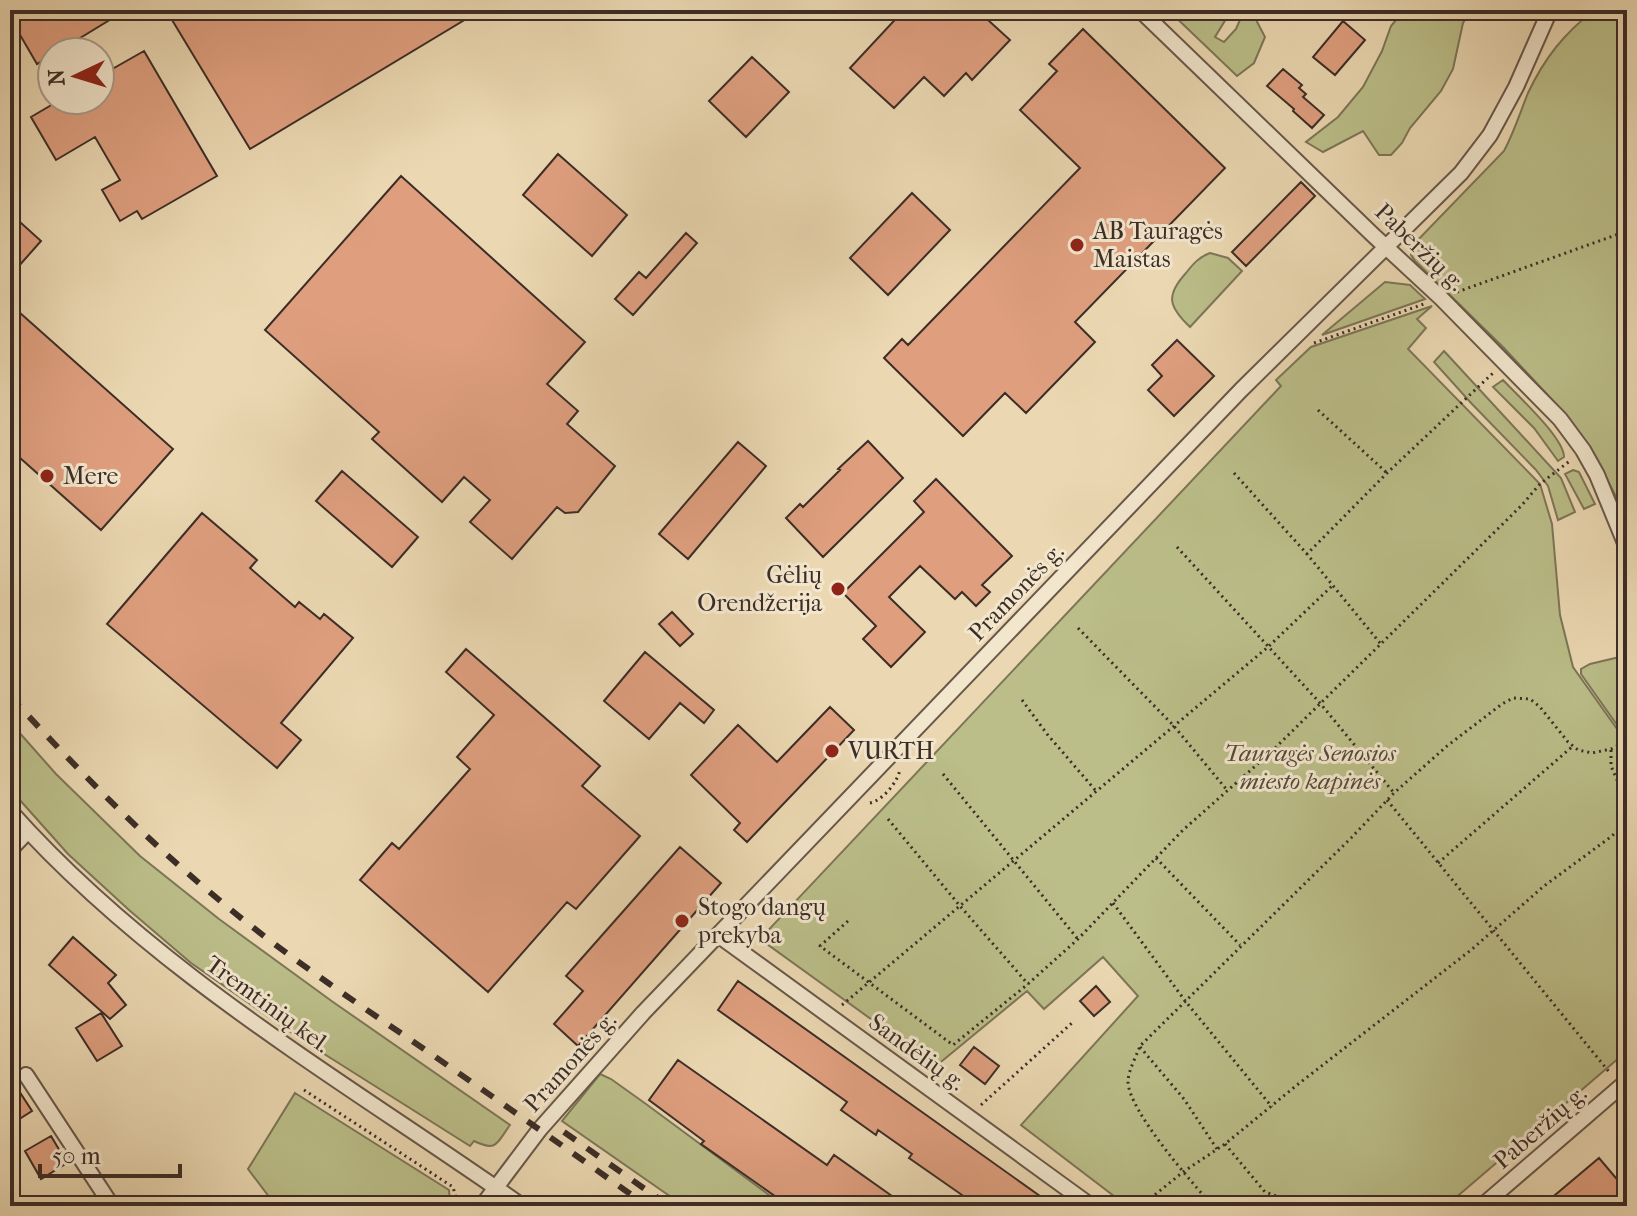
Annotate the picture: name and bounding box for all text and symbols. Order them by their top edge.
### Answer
north arrow [36,36,116,116]
text: N [43,68,71,87]
street label: Paberžių g. [1369,197,1471,297]
place label: AB Tauragės Maistas [1092,217,1223,273]
marker: AB Tauragės Maistas [1068,236,1086,254]
place label: Mere [63,462,119,490]
marker: Mere [38,467,56,485]
street label: Pramonės g. [963,537,1069,647]
place label: Gėlių Orendžerija [697,561,823,617]
marker: Gėlių Orendžerija [829,580,847,598]
place label: VURTH [847,737,934,765]
park label: Tauragės Senosios miesto kapinės [1224,739,1397,795]
marker: VURTH [823,742,841,760]
place label: Stogo dangų prekyba [697,893,827,949]
marker: Stogo dangų prekyba [673,912,691,930]
street label: Tremtinių kel. [200,950,335,1059]
street label: Pramonės g. [518,1006,622,1118]
street label: Sandėlių g. [863,1008,970,1097]
street label: Paberžių g. [1488,1079,1593,1176]
scale bar [40,1128,180,1178]
text: 50 m [52,1142,101,1170]

